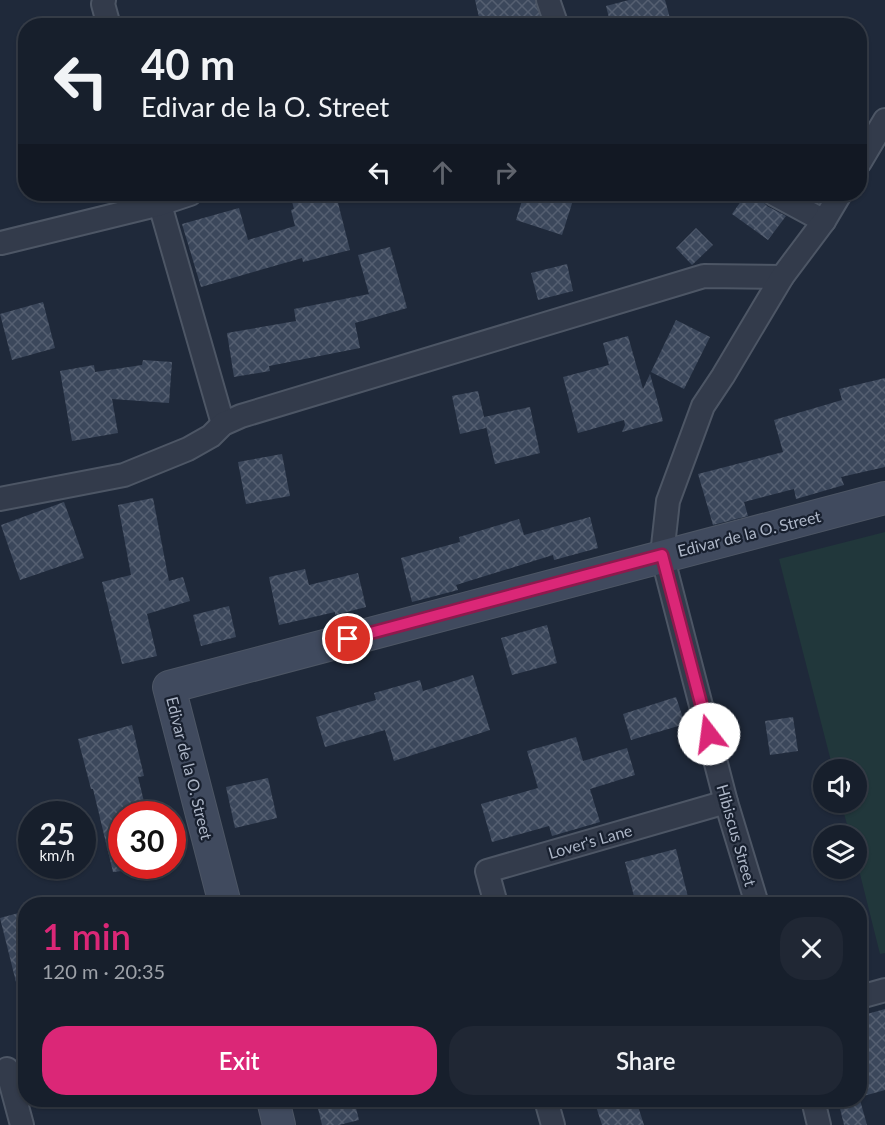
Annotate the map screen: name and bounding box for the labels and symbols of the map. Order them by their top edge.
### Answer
street label: Edivar de la O. Street [675,506,823,560]
pin [322,613,373,664]
street label: Edivar de la O. Street [163,694,217,842]
position arrow [677,702,741,766]
street label: Hibiscus Street [713,782,761,889]
speed limit sign: 30 [108,801,186,879]
street label: Lover's Lane [546,820,634,862]

